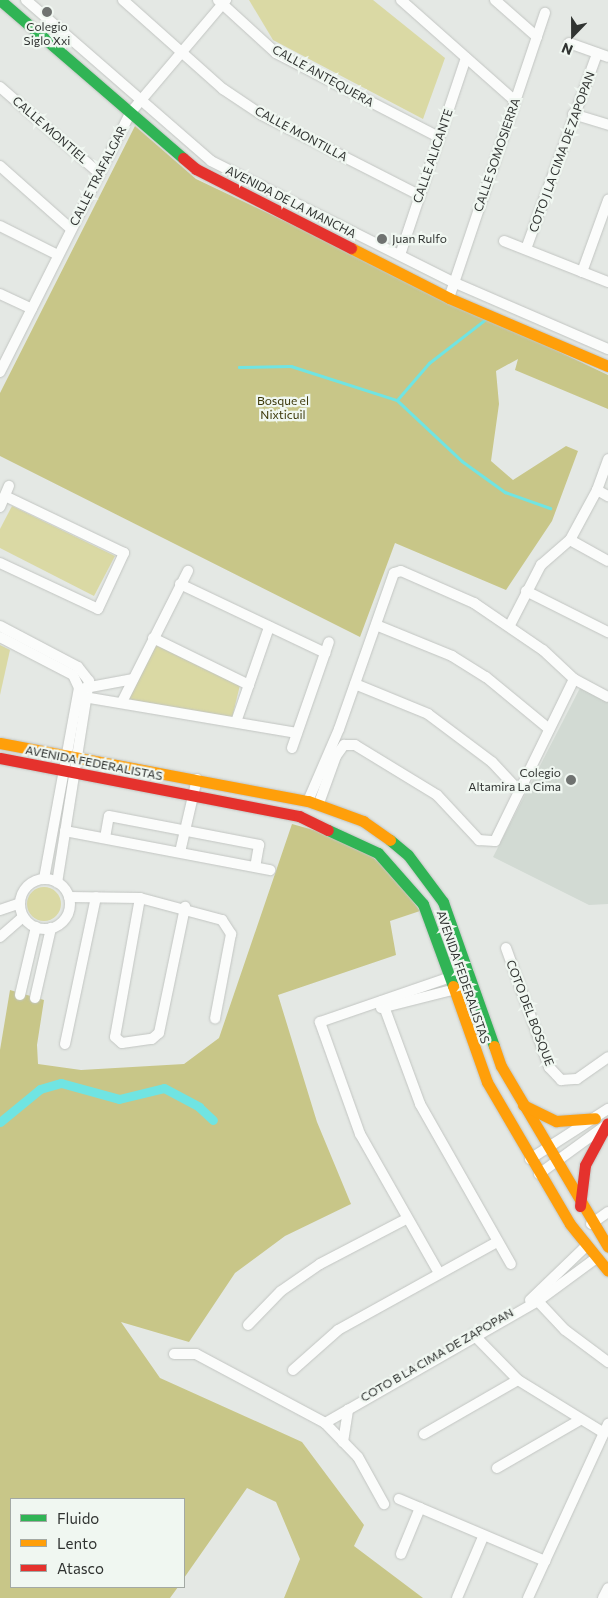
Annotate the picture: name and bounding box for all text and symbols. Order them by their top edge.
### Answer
marker: Colegio Siglo Xxi [41,6,53,18]
north arrow [548,10,598,60]
place label: Colegio Siglo Xxi [24,20,70,48]
text: N [559,40,575,59]
street label: CALLE ANTEQUERA [270,42,376,110]
street label: COTO J LA CIMA DE ZAPOPAN [526,70,598,234]
street label: CALLE MONTIEL [9,93,91,167]
street label: CALLE SOMOSIERRA [471,96,523,214]
street label: CALLE MONTILLA [252,104,350,164]
street label: CALLE ALICANTE [410,107,456,205]
street label: CALLE TRAFALGAR [67,124,129,228]
street label: AVENIDA DE LA MANCHA [223,163,359,241]
place label: Juan Rulfo [392,232,447,246]
marker: Juan Rulfo [376,233,388,245]
park label: Bosque el Nixticuil [257,394,309,422]
street label: AVENIDA FEDERALISTAS [24,743,164,783]
place label: Colegio Altamira La Cima [468,766,561,794]
marker: Colegio Altamira La Cima [565,774,577,786]
street label: AVENIDA FEDERALISTAS [433,909,493,1045]
street label: COTO DEL BOSQUE [503,958,557,1068]
street label: COTO B LA CIMA DE ZAPOPAN [358,1305,516,1405]
legend [10,1498,185,1588]
text: Fluido [57,1509,99,1527]
text: Lento [57,1534,97,1552]
text: Atasco [57,1559,104,1577]

